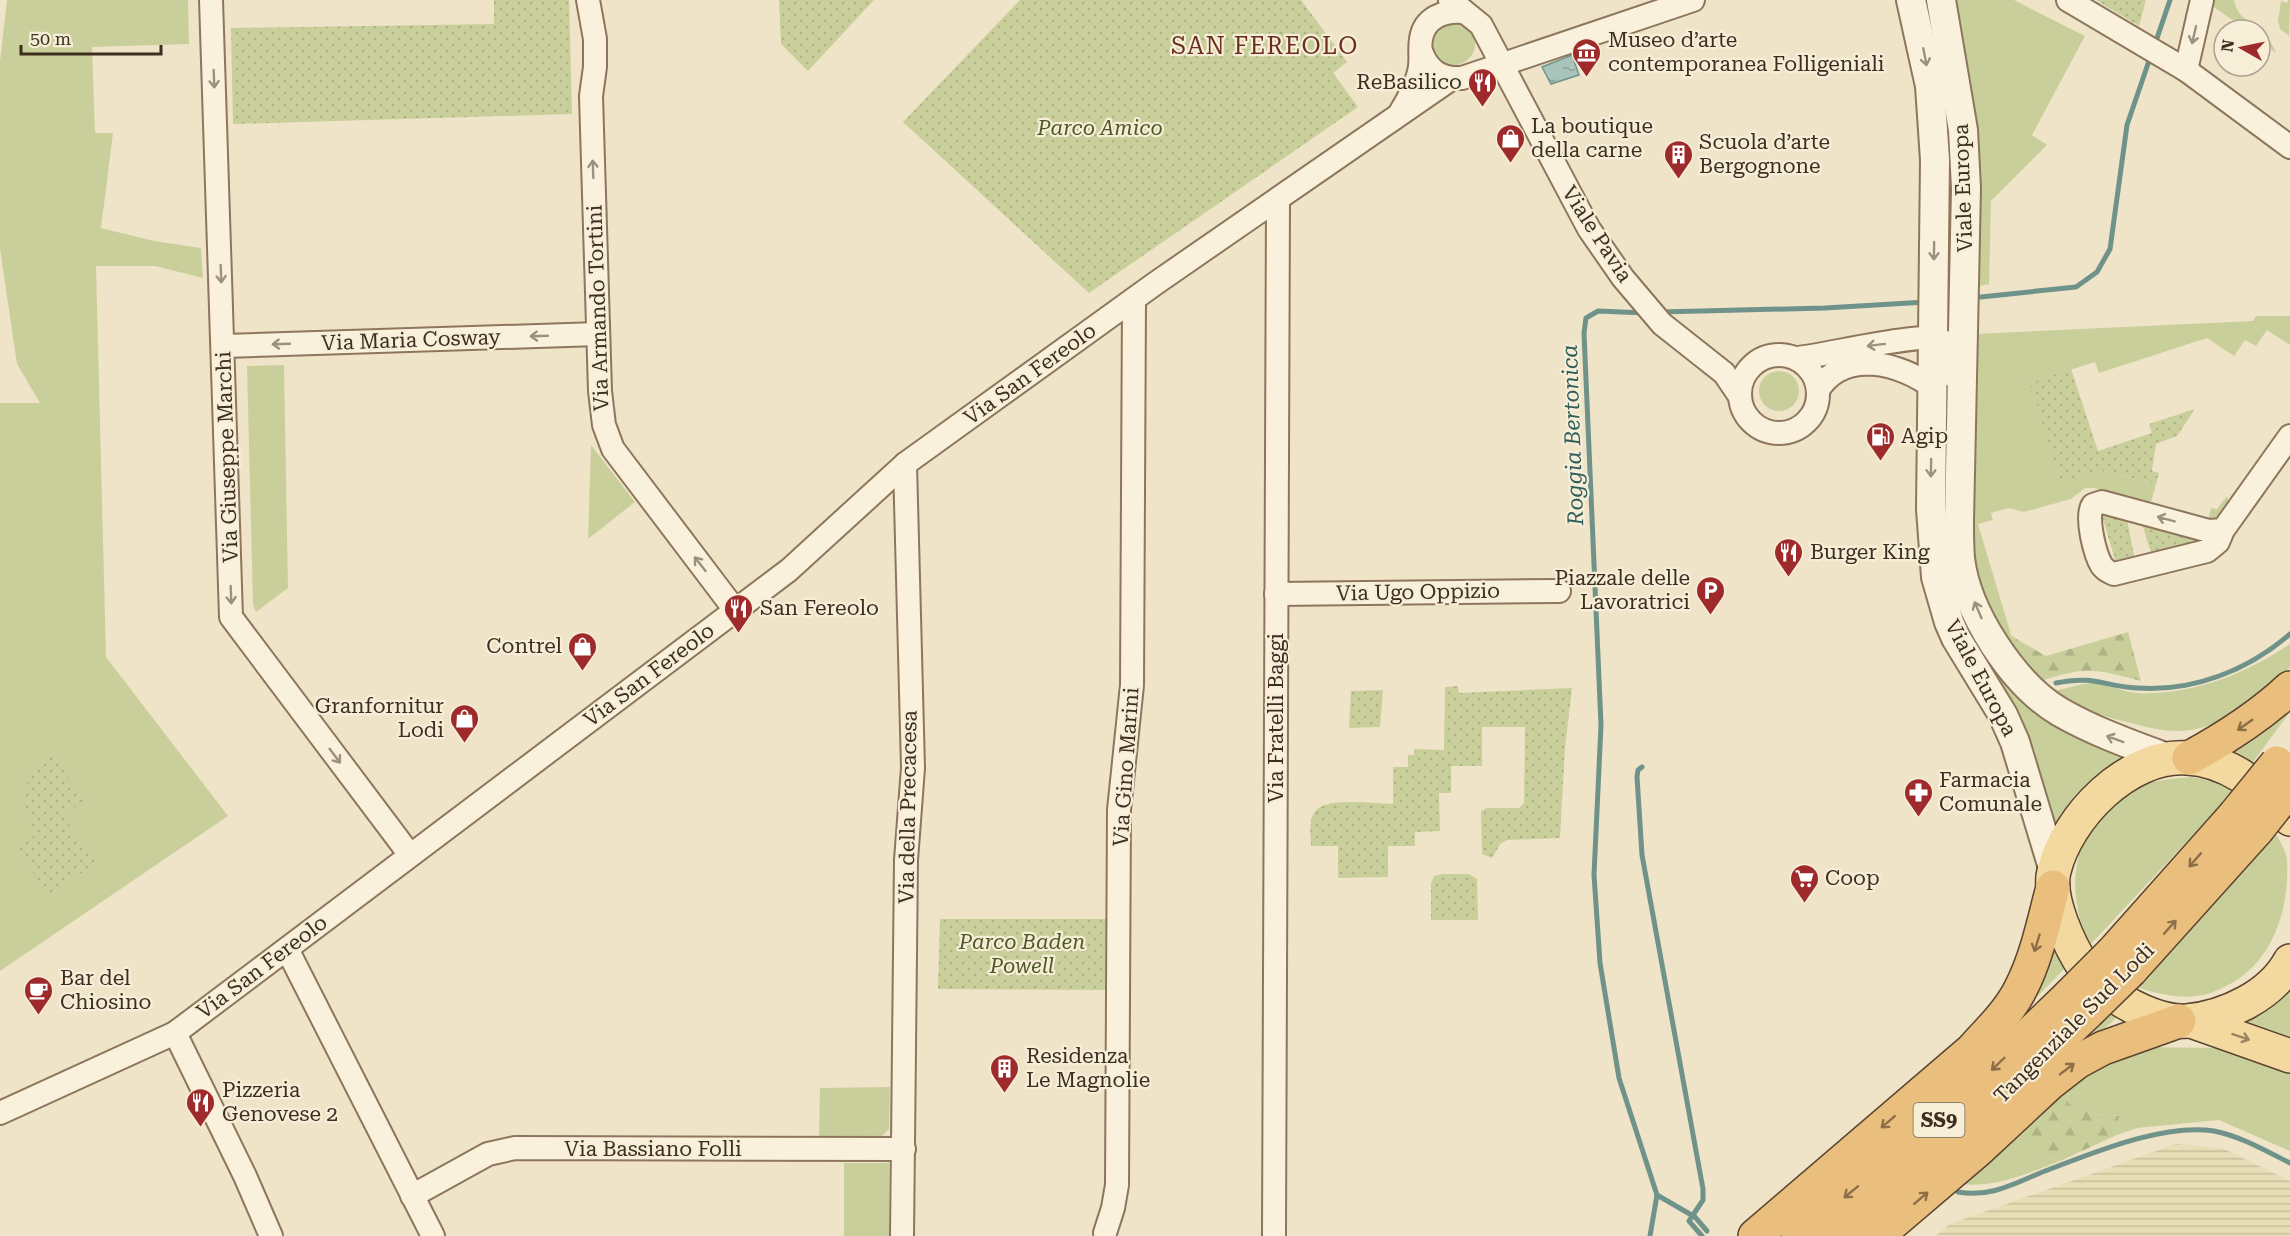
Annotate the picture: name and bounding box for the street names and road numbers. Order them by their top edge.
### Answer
street label: Viale Europa [1949,123,1977,253]
street label: Viale Pavia [1557,181,1637,287]
street label: Via Armando Tortini [582,204,614,412]
street label: Via San Fereolo [959,318,1101,430]
street label: Via Maria Cosway [321,325,502,355]
street label: Via Giuseppe Marchi [211,351,243,563]
street label: Via Ugo Oppizio [1336,579,1500,605]
street label: Viale Europa [1940,616,2022,741]
street label: Via San Fereolo [579,618,719,732]
street label: Via Fratelli Baggi [1264,633,1288,803]
street label: Via Gino Marini [1108,686,1144,847]
street label: Via della Precacesa [894,709,922,904]
street label: Via San Fereolo [192,910,332,1024]
street label: Tangenziale Sud Lodi [1989,938,2159,1108]
road number: SS9 [1914,1103,1964,1137]
street label: Via Bassiano Folli [564,1137,742,1161]

